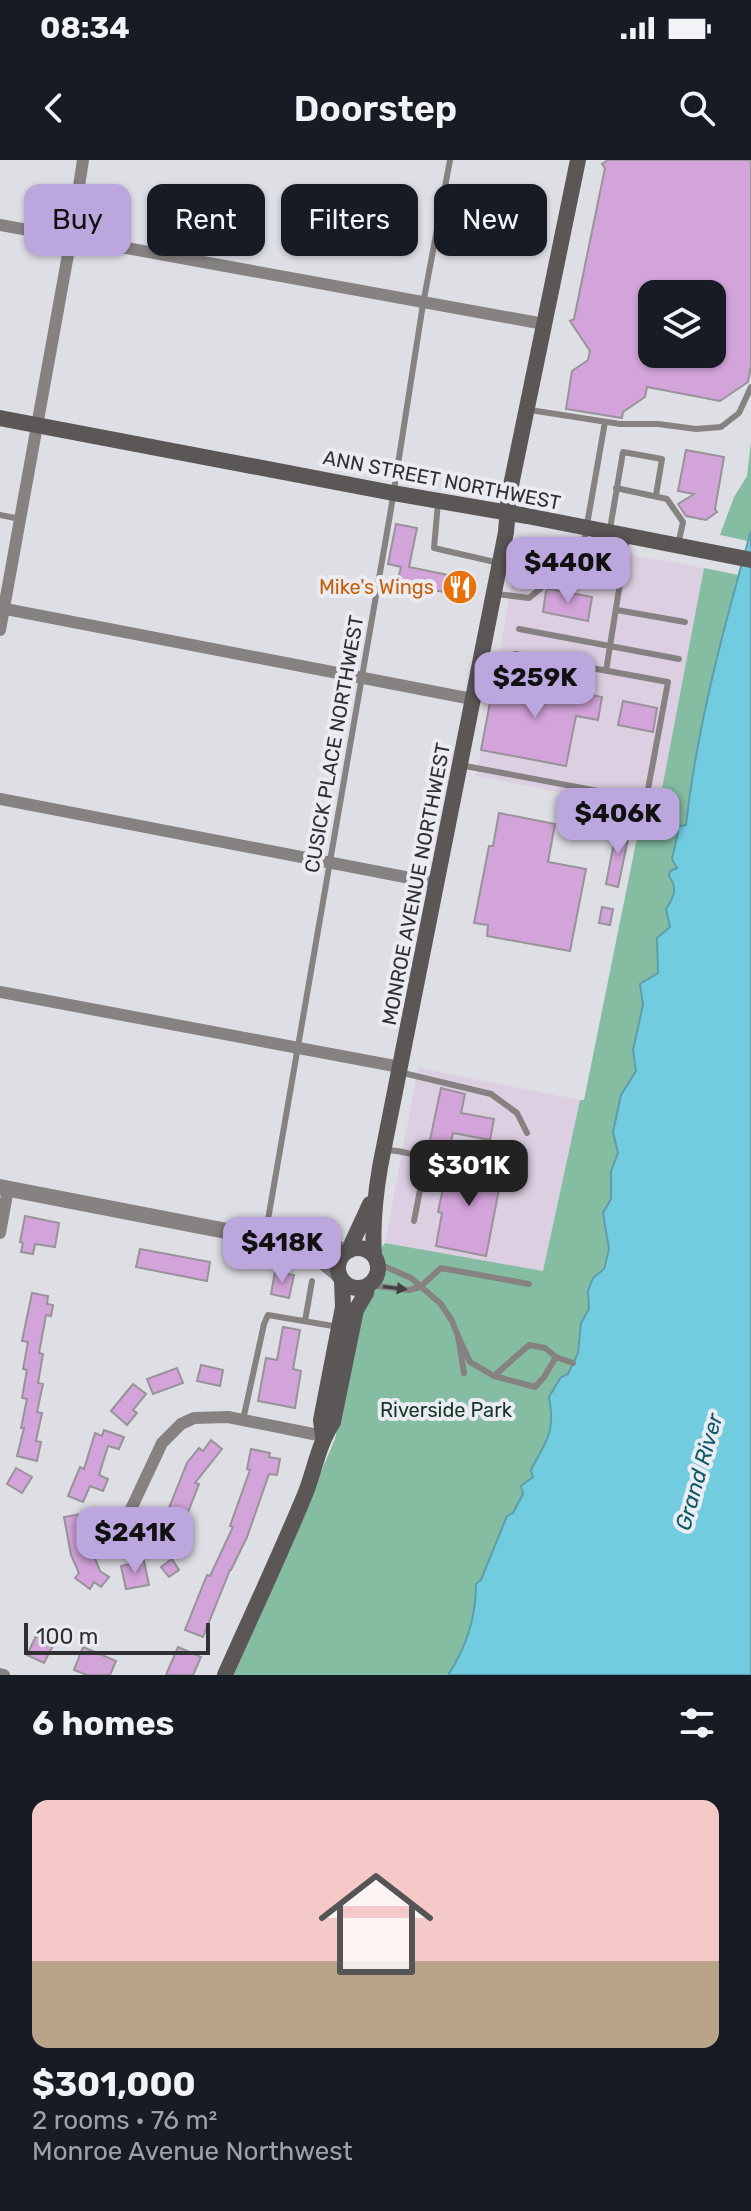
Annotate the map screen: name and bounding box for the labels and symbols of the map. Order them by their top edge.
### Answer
street label: ANN STREET NORTHWEST [321,445,563,515]
pin: $440K [512,537,624,605]
restaurant icon: Mike's Wings [441,568,479,606]
place label: Mike's Wings [319,575,434,599]
street label: CUSICK PLACE NORTHWEST [300,613,369,875]
pin: $259K [479,652,591,720]
street label: MONROE AVENUE NORTHWEST [377,740,455,1027]
pin: $406K [562,788,674,856]
pin: $301K [413,1140,525,1208]
pin: $418K [226,1217,338,1285]
one-way arrow [383,1282,408,1295]
park label: Riverside Park [380,1398,513,1422]
water label: Grand River [669,1409,729,1534]
pin: $241K [79,1507,191,1575]
scale bar [24,1619,210,1655]

